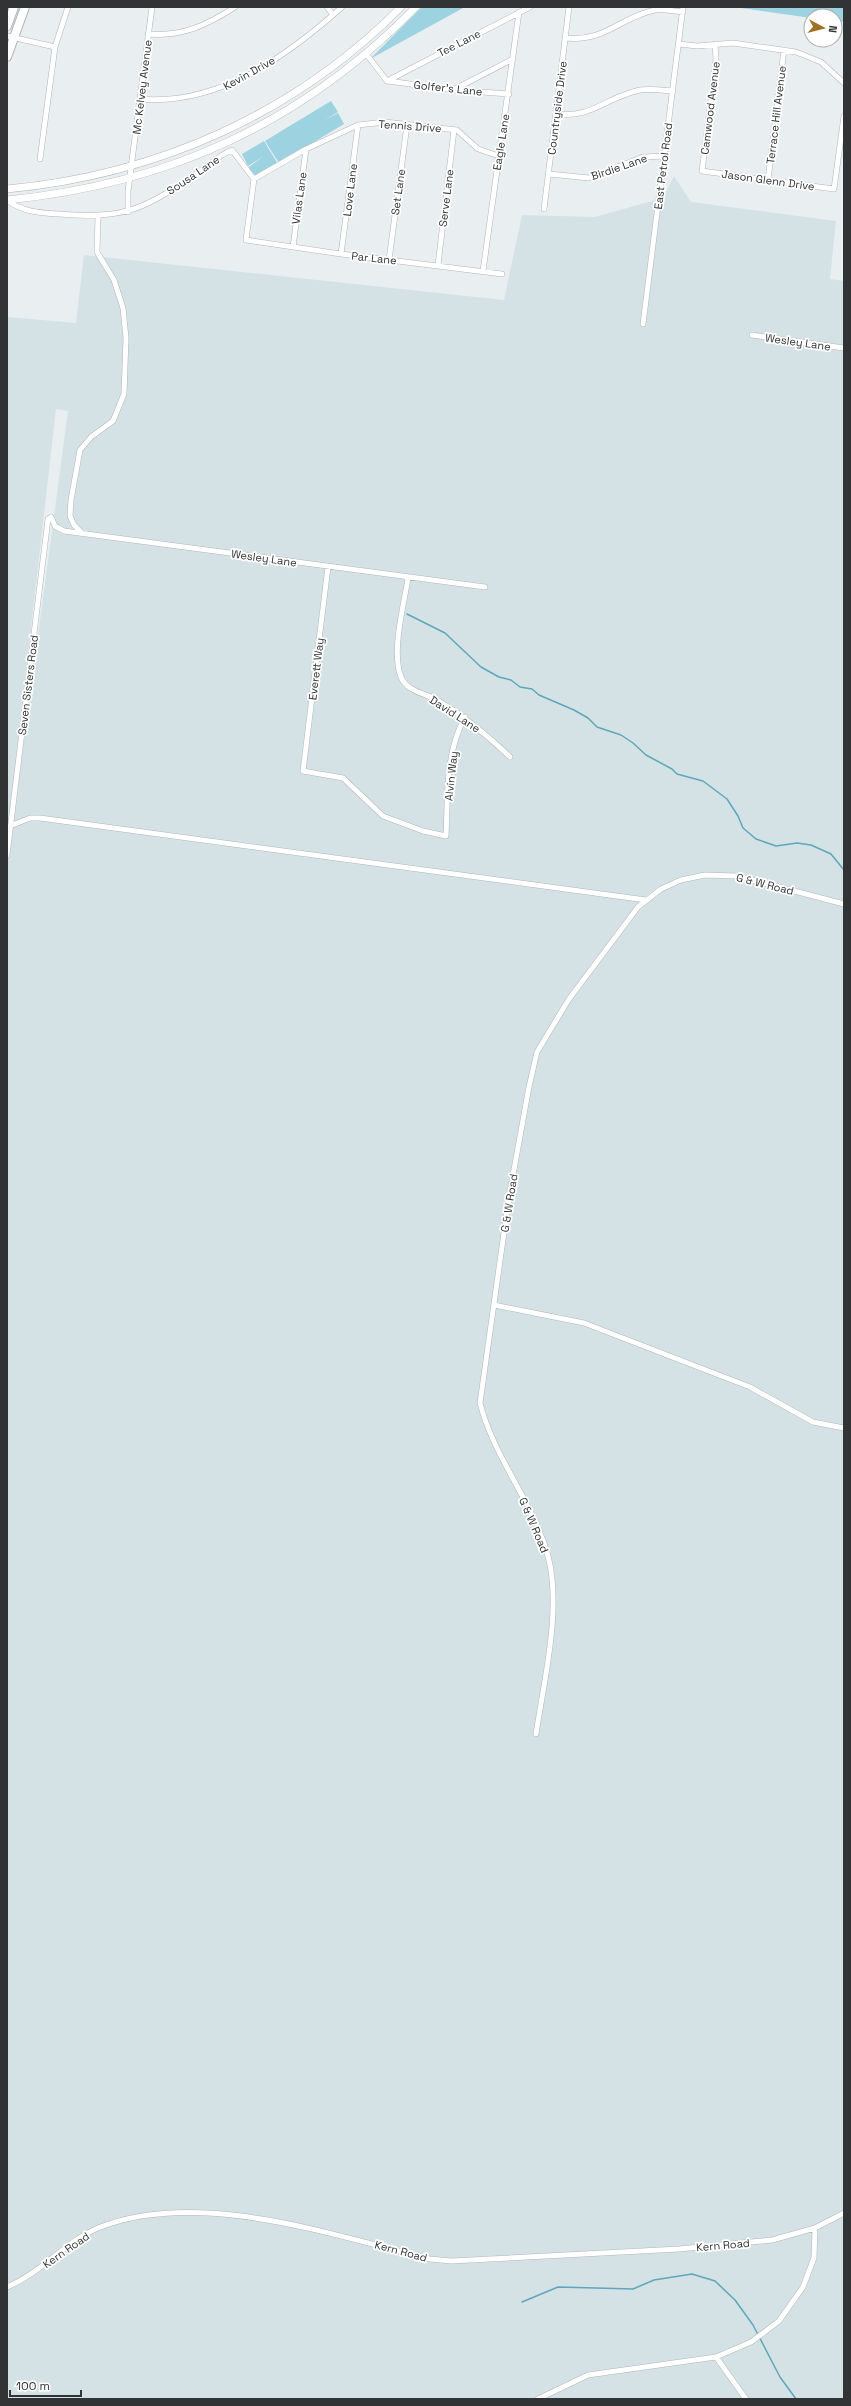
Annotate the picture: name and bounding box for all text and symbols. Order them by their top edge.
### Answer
north arrow [803,8,843,48]
text: N [826,25,840,34]
street label: Tee Lane [435,26,483,60]
street label: Mc Kelvey Avenue [129,39,155,135]
street label: Kevin Drive [221,53,277,93]
street label: Countryside Drive [544,60,570,156]
street label: Camwood Avenue [697,61,723,155]
street label: Terrace Hill Avenue [763,65,789,165]
street label: Golfer's Lane [413,77,483,99]
street label: Eagle Lane [490,113,512,171]
street label: Tennis Drive [378,117,442,135]
street label: East Petrol Road [651,122,675,210]
street label: Birdie Lane [589,151,649,183]
street label: Sousa Lane [164,152,222,198]
street label: Love Lane [340,163,360,217]
street label: Jason Glenn Drive [721,167,815,193]
street label: Set Lane [388,168,408,216]
street label: Serve Lane [436,168,456,228]
street label: Vilas Lane [288,171,310,225]
street label: Par Lane [351,249,397,267]
street label: Wesley Lane [764,330,832,354]
street label: Wesley Lane [230,546,298,570]
street label: Seven Sisters Road [15,634,41,736]
street label: Everett Way [305,637,327,701]
street label: David Lane [427,692,483,736]
street label: Alvin Way [441,750,461,802]
street label: G & W Road [735,870,795,898]
street label: G & W Road [497,1173,521,1233]
street label: G & W Road [516,1495,552,1555]
street label: Kern Road [40,2229,92,2271]
street label: Kern Road [696,2236,750,2254]
street label: Kern Road [373,2237,429,2265]
scale bar [10,2372,81,2398]
text: 100 m [16,2378,50,2394]

